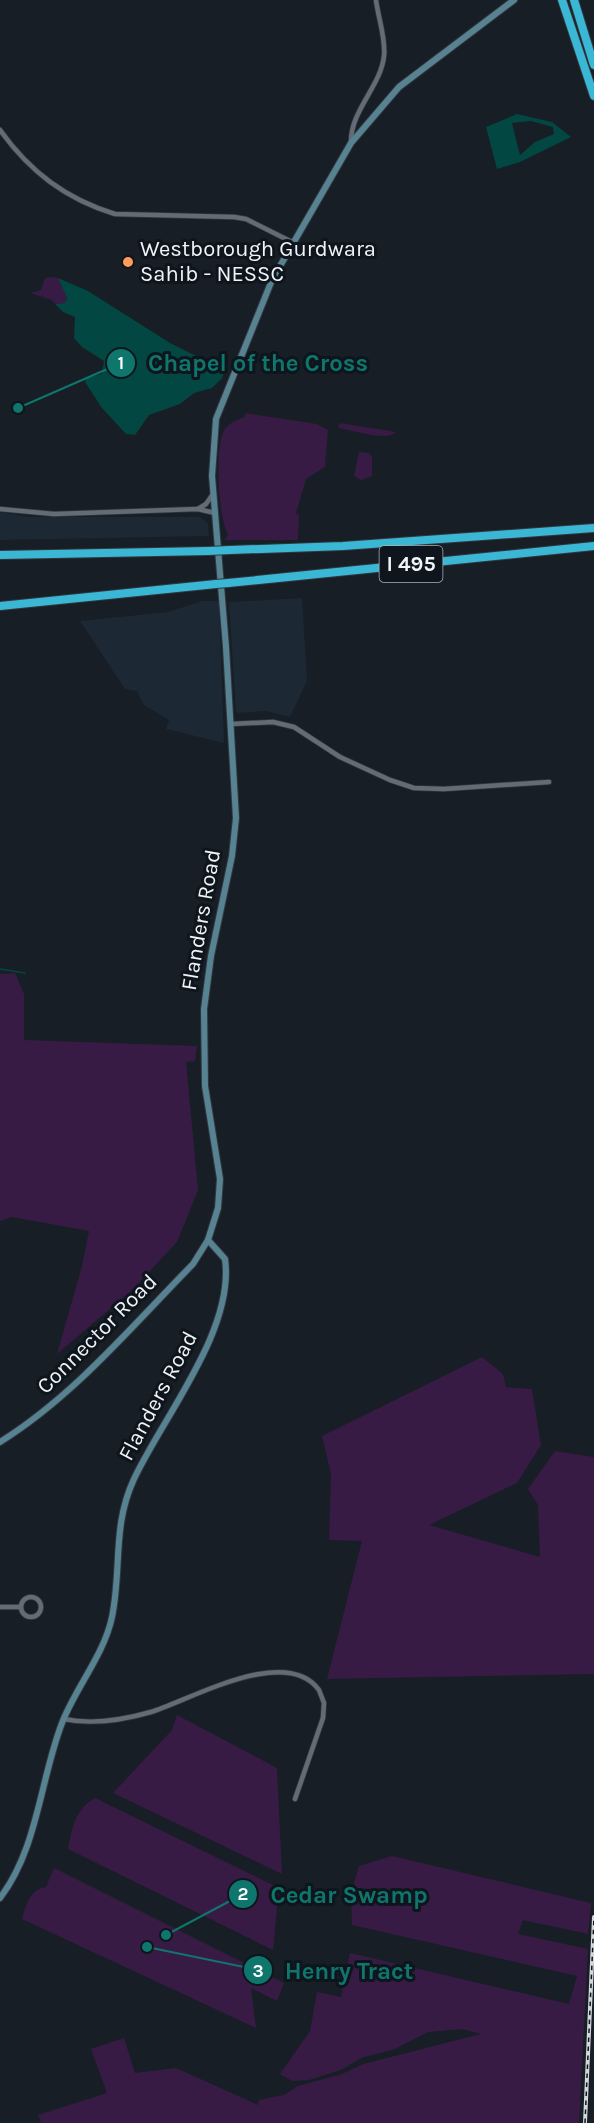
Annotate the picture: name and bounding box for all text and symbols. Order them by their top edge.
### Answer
place label: Westborough Gurdwara Sahib - NESSC [140,236,376,287]
marker: Westborough Gurdwara Sahib - NESSC [121,255,135,269]
callout: Chapel of the Cross [106,342,380,384]
text: Chapel of the Cross [148,349,368,377]
text: 1 [118,352,124,374]
road number: I 495 [380,546,442,582]
street label: Flanders Road [176,847,226,993]
street label: Connector Road [32,1269,162,1399]
street label: Flanders Road [113,1327,203,1465]
callout: Cedar Swamp [228,1873,439,1915]
text: Cedar Swamp [270,1881,428,1909]
text: 2 [238,1883,248,1905]
callout: Henry Tract [243,1949,425,1991]
text: Henry Tract [285,1957,413,1985]
text: 3 [252,1960,264,1982]

